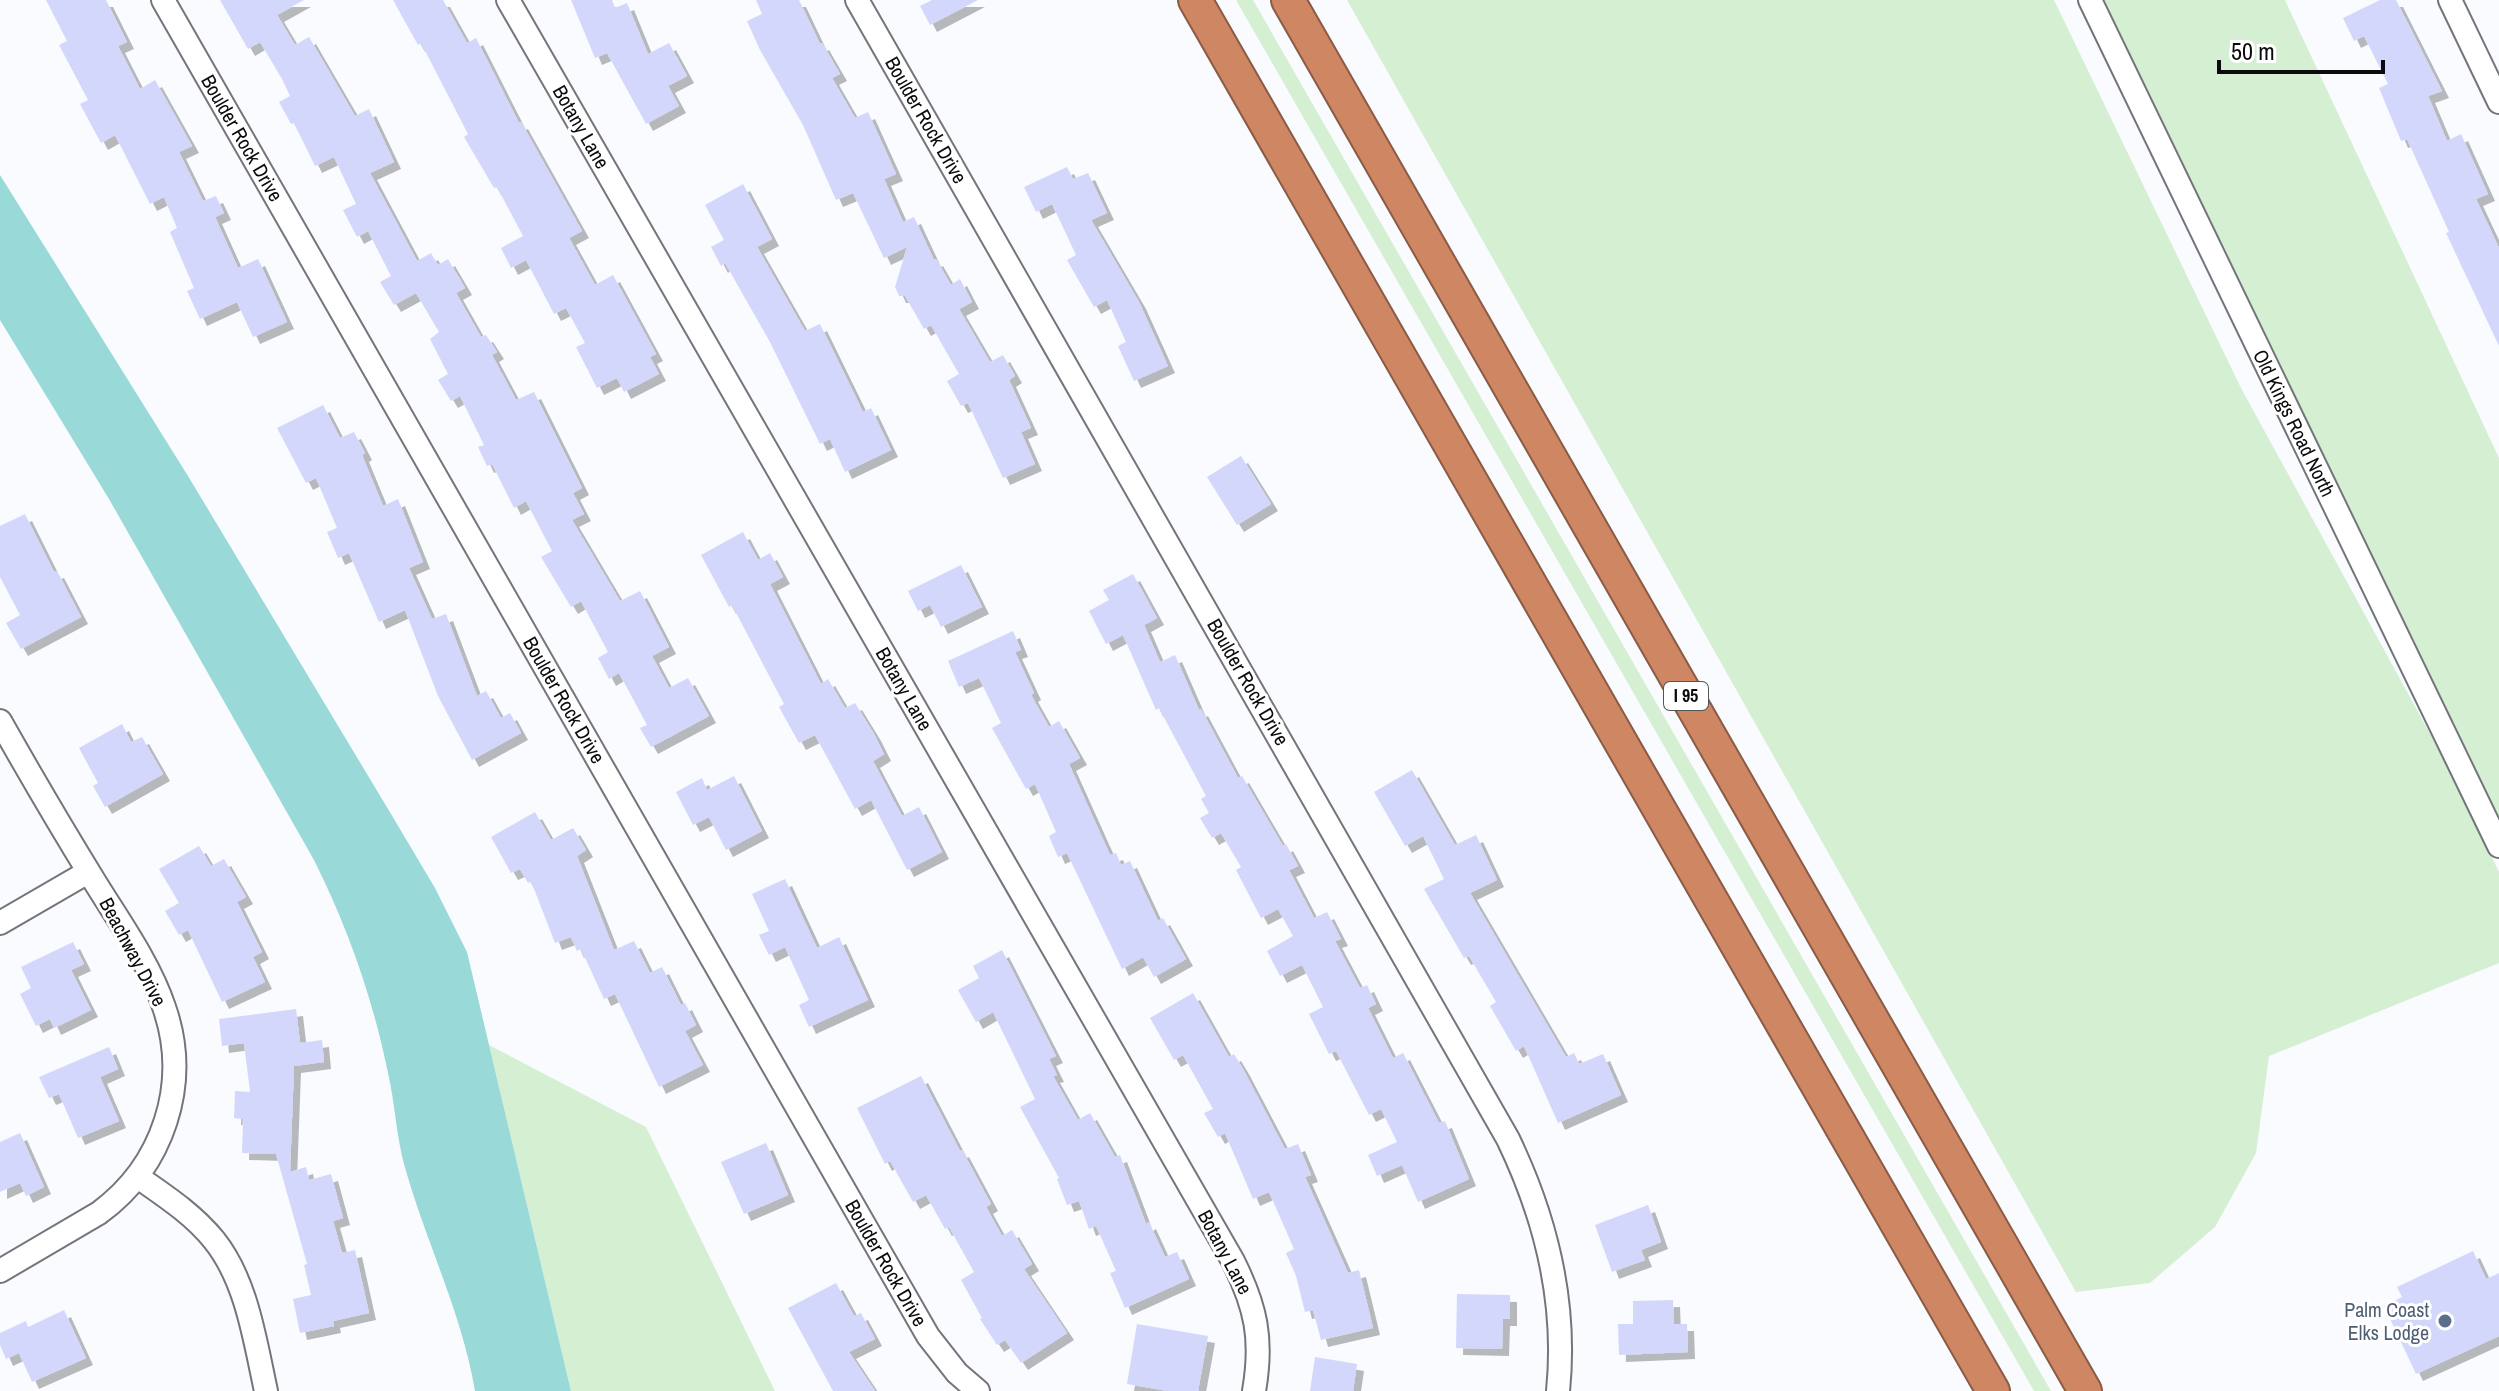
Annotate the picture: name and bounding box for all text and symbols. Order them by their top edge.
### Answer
scale bar [2219,24,2383,74]
text: 50 m [2231,35,2275,67]
street label: Boulder Rock Drive [879,51,974,188]
street label: Boulder Rock Drive [195,69,290,206]
street label: Botany Lane [547,80,616,173]
street label: Old Kings Road North [2247,345,2342,501]
street label: Boulder Rock Drive [1201,613,1296,750]
street label: Boulder Rock Drive [517,631,612,768]
street label: Botany Lane [870,642,939,735]
road number: I 95 [1664,682,1708,710]
street label: Beachway Drive [93,893,173,1011]
street label: Boulder Rock Drive [839,1194,934,1331]
street label: Botany Lane [1192,1205,1259,1299]
place label: Palm Coast Elks Lodge [2344,1296,2429,1346]
marker: Palm Coast Elks Lodge [2436,1312,2454,1330]

